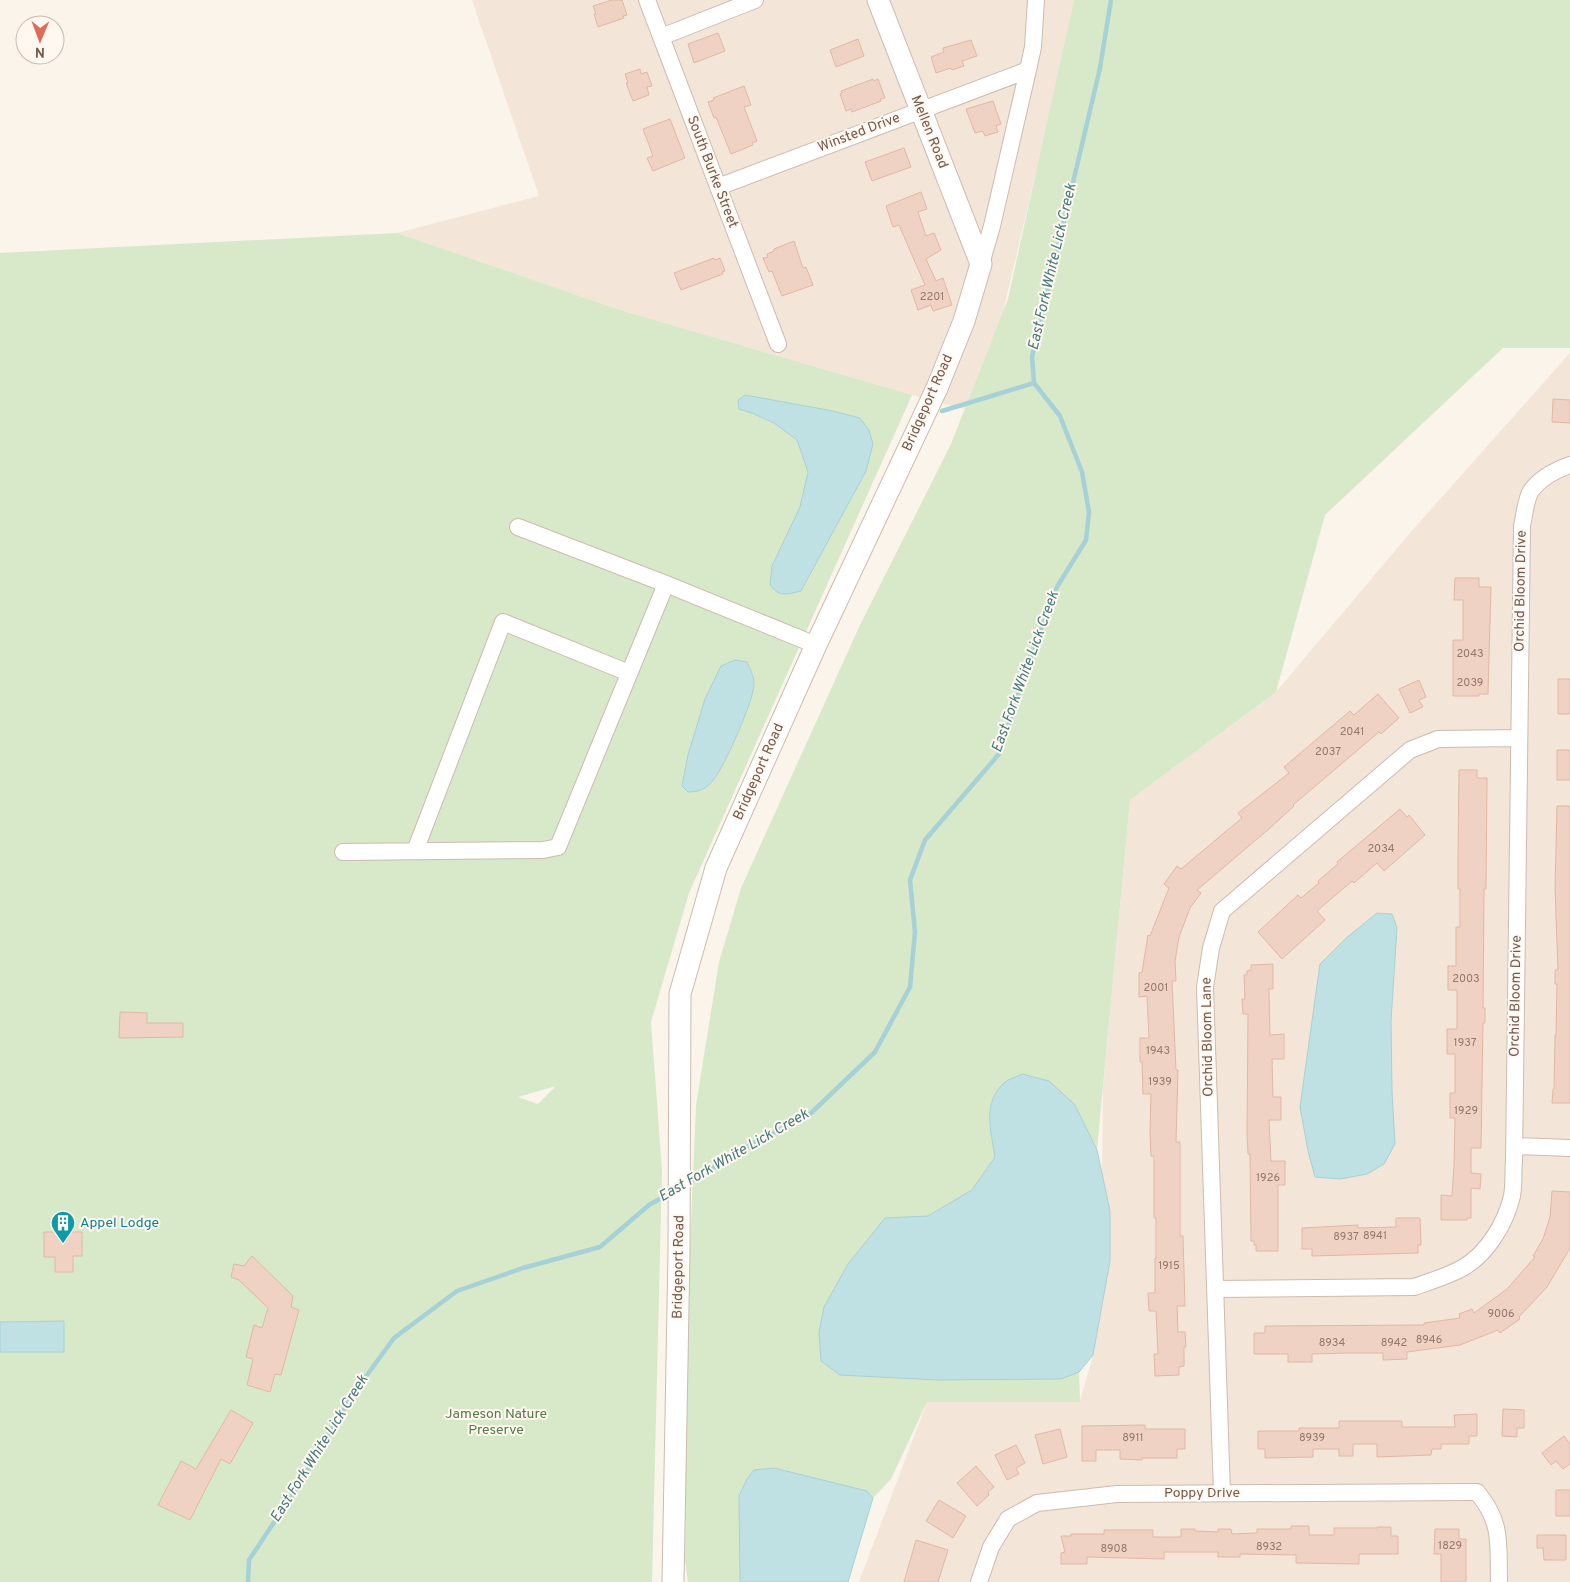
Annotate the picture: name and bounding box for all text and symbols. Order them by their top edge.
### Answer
north arrow [15,15,65,65]
text: N [35,43,45,60]
street label: Mellen Road [907,93,951,171]
street label: Winsted Drive [815,109,903,157]
street label: South Burke Street [683,113,741,231]
water label: East Fork White Lick Creek [1025,181,1082,352]
house number: 2201 [920,290,944,304]
street label: Bridgeport Road [899,352,957,454]
street label: Orchid Bloom Drive [1511,530,1531,652]
water label: East Fork White Lick Creek [988,588,1064,755]
house number: 2043 [1456,647,1484,661]
house number: 2039 [1457,676,1483,690]
street label: Bridgeport Road [730,721,788,823]
house number: 2041 [1340,725,1364,739]
house number: 2037 [1315,745,1341,759]
house number: 2034 [1367,842,1395,856]
street label: Orchid Bloom Drive [1506,935,1526,1057]
house number: 2003 [1452,972,1480,986]
street label: Orchid Bloom Lane [1198,977,1218,1097]
house number: 2001 [1144,981,1168,995]
house number: 1937 [1454,1036,1477,1050]
house number: 1943 [1146,1044,1170,1058]
house number: 1939 [1148,1075,1172,1089]
house number: 1929 [1454,1104,1478,1118]
water label: East Fork White Lick Creek [655,1105,813,1207]
house number: 1926 [1256,1171,1280,1185]
building icon: Appel Lodge [50,1210,76,1244]
place label: Appel Lodge [80,1215,159,1232]
street label: Bridgeport Road [670,1215,688,1319]
house number: 8941 [1363,1229,1387,1243]
house number: 8937 [1333,1230,1359,1244]
house number: 1915 [1158,1259,1180,1273]
house number: 9006 [1487,1307,1515,1321]
house number: 8946 [1416,1333,1442,1347]
house number: 8934 [1319,1336,1345,1350]
house number: 8942 [1381,1336,1407,1350]
water label: East Fork White Lick Creek [267,1371,373,1526]
park label: Jameson Nature Preserve [445,1406,547,1439]
house number: 8911 [1122,1431,1144,1445]
house number: 8939 [1299,1431,1325,1445]
street label: Poppy Drive [1164,1485,1240,1502]
house number: 1829 [1438,1539,1462,1553]
house number: 8932 [1256,1540,1282,1554]
house number: 8908 [1101,1542,1127,1556]

